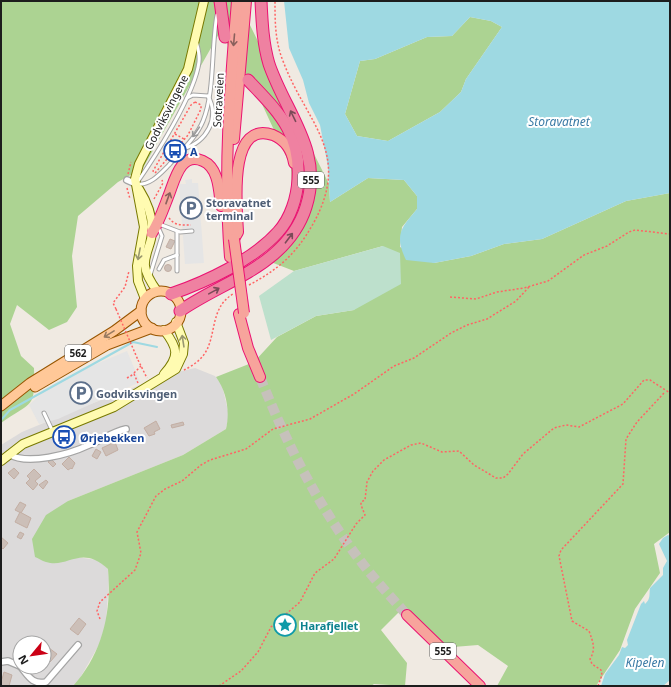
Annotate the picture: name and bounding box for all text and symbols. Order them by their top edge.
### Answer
one-way arrow [230,33,238,46]
street label: Godviksvingene [141,72,191,152]
street label: Sotraveien [209,72,227,128]
one-way arrow [289,111,296,123]
water label: Storavatnet [528,113,591,130]
one-way arrow [192,127,200,138]
bus stop icon: A [162,138,188,164]
place label: A [190,144,198,159]
road number: 555 [298,172,324,188]
one-way arrow [164,192,172,204]
parking icon: Storavatnet terminal [178,195,204,221]
place label: Storavatnet terminal [206,195,271,223]
one-way arrow [285,232,294,243]
one-way arrow [134,247,142,260]
one-way arrow [208,287,220,294]
one-way arrow [104,330,115,338]
one-way arrow [179,335,187,348]
road number: 562 [65,345,91,361]
parking icon: Godviksvingen [68,380,94,406]
place label: Godviksvingen [96,386,177,401]
bus stop icon: Ørjebekken [51,424,77,450]
place label: Ørjebekken [80,430,144,445]
place icon: Harafjellet [272,612,298,638]
place label: Harafjellet [300,618,359,633]
north arrow [12,635,52,675]
road number: 555 [430,643,456,659]
text: N [14,653,32,668]
water label: Kipelen [626,654,664,671]

